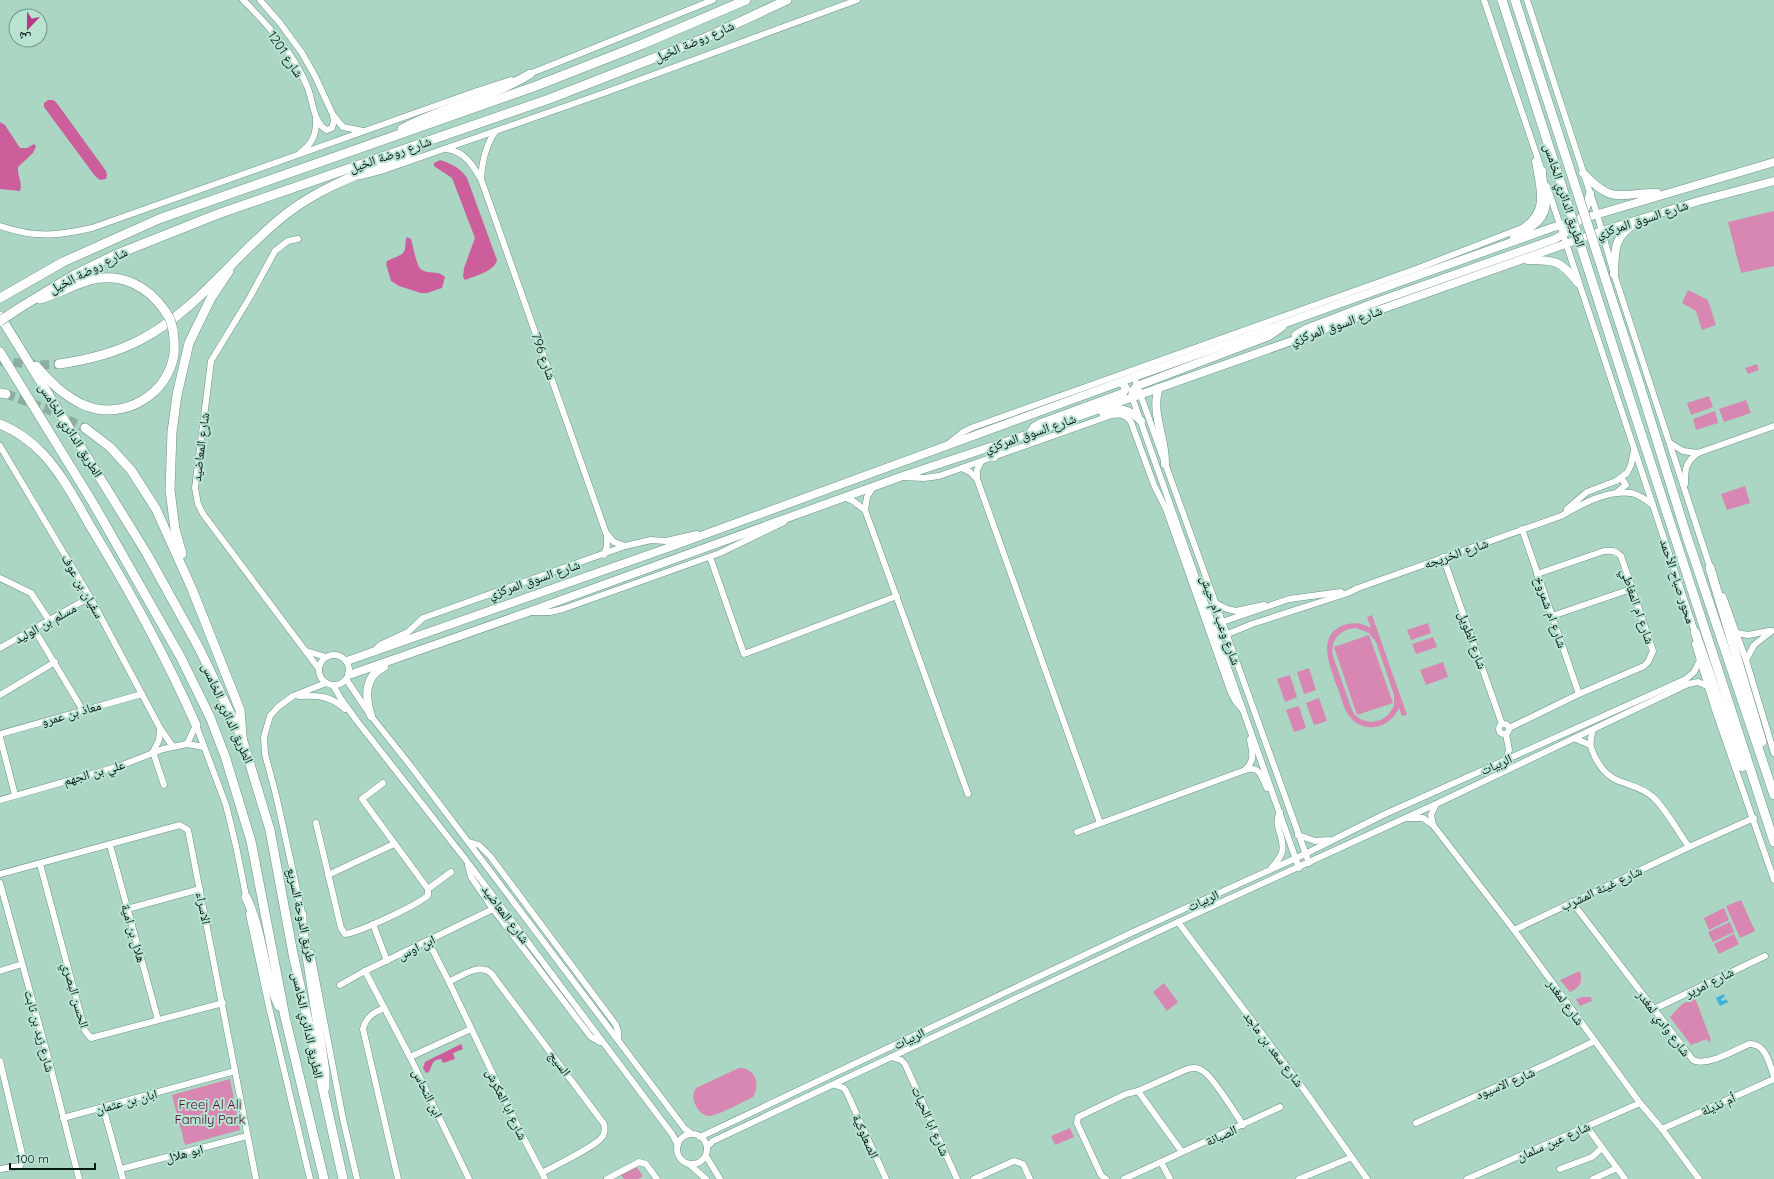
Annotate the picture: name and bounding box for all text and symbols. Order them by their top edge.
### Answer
north arrow [8,8,48,48]
street label: شارع روضة الخيل [651,17,737,67]
text: ش [16,28,33,46]
street label: شارع 1201 [263,28,307,81]
street label: شارع روضة الخيل [347,132,434,177]
street label: الطريق الدائري الخامس [1538,141,1589,250]
street label: شارع السوق المركزي [1594,197,1691,245]
street label: شارع روضة الخيل [46,243,131,298]
street label: شارع السوق المركزي [1288,302,1385,351]
street label: شارع 796 [526,330,560,383]
street label: الطريق الدائري الخامس [33,380,106,482]
street label: شارع السوق المركزي [982,410,1079,459]
street label: شارع المعاضيد [188,412,214,483]
street label: شارع الخريجه [1422,535,1491,573]
street label: محور صباح الأحمد [1655,537,1699,626]
street label: سفيان بن عوف [57,551,108,621]
street label: شارع السوق المركزي [486,556,583,605]
street label: شارع ام المغاطي [1615,566,1658,647]
street label: شارع وعب ام حيش [1195,573,1245,668]
street label: شارع ام شمروخ [1529,574,1571,651]
street label: مسلم بن الوليد [11,599,79,647]
street label: شارع الطويل [1453,609,1491,672]
street label: الطريق الدائري الخامس [196,660,257,767]
street label: معاذ بن عمرو [39,697,103,730]
street label: الربيات [1478,750,1515,779]
street label: علي بن الجهم [61,755,128,792]
street label: شارع غينة المشرب [1558,862,1645,916]
street label: طريق الدوحة السريع [282,866,320,964]
street label: شارع المعاضيد [477,882,533,948]
street label: الربيات [1185,886,1222,915]
street label: الاسراء [192,891,215,926]
street label: هلال بن امية [117,902,150,964]
street label: ابن اوس [394,931,438,964]
street label: الحسن البصري [56,960,93,1030]
street label: شارع امرير [1681,963,1737,1003]
street label: الطريق الدائري الخامس [286,970,327,1080]
street label: شارع لمغدر [1542,975,1588,1029]
street label: شارع وادي لمغدر [1631,986,1694,1061]
street label: شارع زيد بن ثابت [19,988,59,1074]
street label: شارع سعد بن ماجد [1239,1008,1308,1091]
street label: الربيات [891,1024,928,1053]
street label: السيج [544,1047,575,1080]
street label: شارع الاسيود [1473,1063,1538,1104]
street label: ابن النحاس [408,1066,447,1121]
street label: شارع ابا العكرش [481,1066,531,1143]
street label: شارع ابا الحيات [907,1084,953,1159]
street label: ابان بن عثمان [93,1085,159,1118]
street label: أم نذيلة [1698,1089,1738,1120]
park label: Freej Al Ali Family Park [175,1096,245,1127]
street label: الصعلوكية [848,1111,883,1161]
street label: شارع عين سلمان [1514,1118,1593,1166]
street label: الصبانة [1203,1121,1239,1149]
street label: ابو هلال [163,1140,205,1167]
scale bar [10,1145,95,1171]
text: 100 m [16,1151,49,1166]

